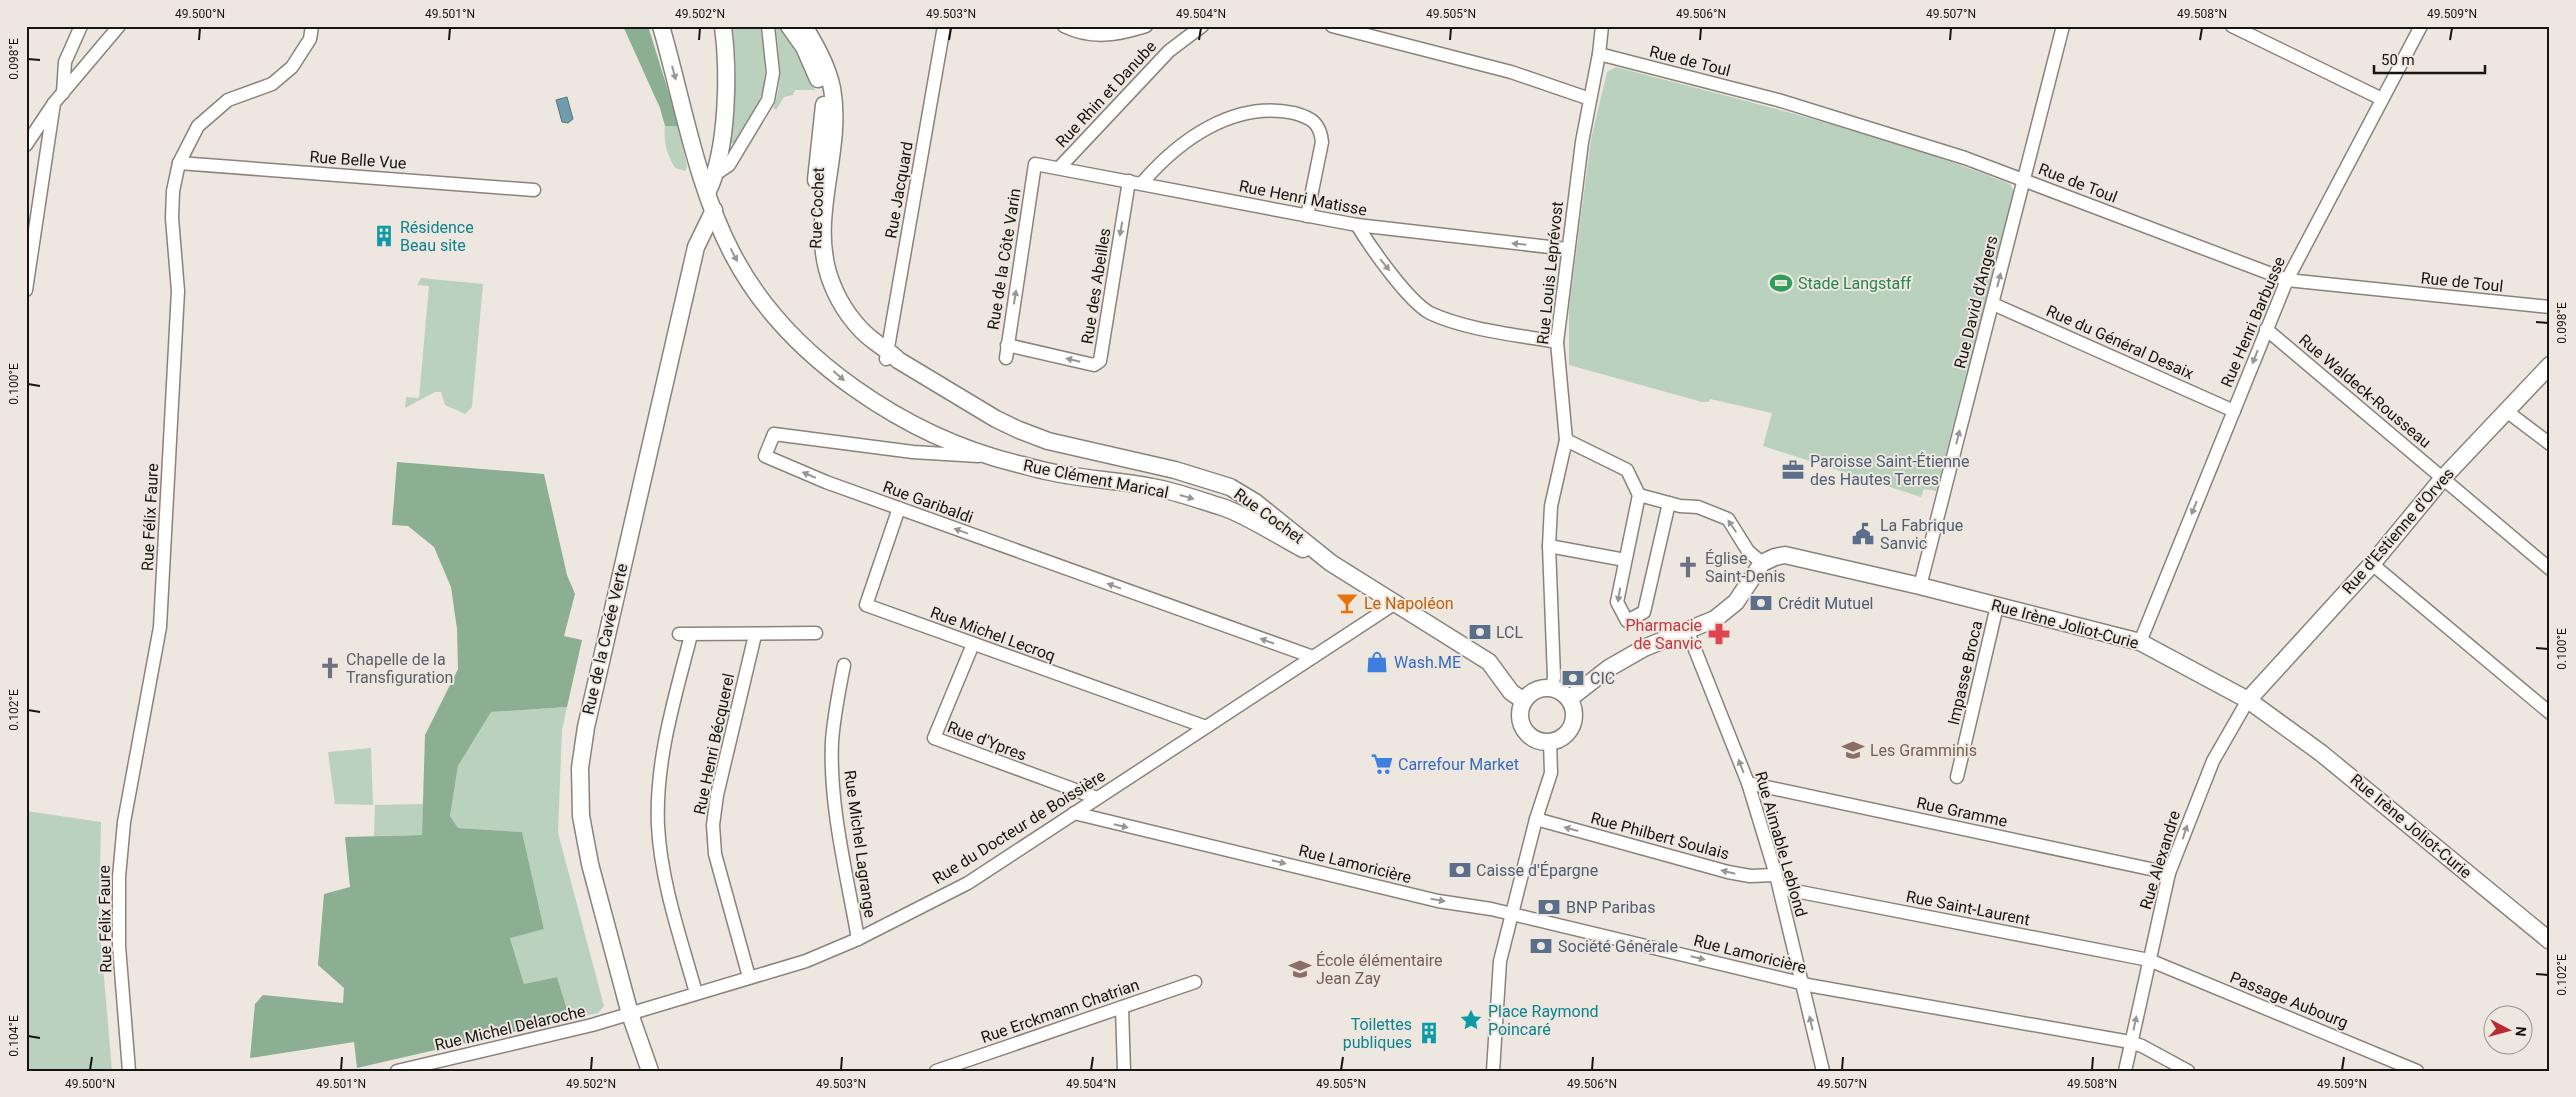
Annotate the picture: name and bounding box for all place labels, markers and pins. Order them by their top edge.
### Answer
place label: Résidence Beau site [400,218,474,255]
building icon: Résidence Beau site [371,223,397,249]
sports icon: Stade Langstaff [1768,270,1794,296]
place label: Stade Langstaff [1798,274,1912,293]
place label: Paroisse Saint-Étienne des Hautes Terres [1810,452,1969,489]
office icon: Paroisse Saint-Étienne des Hautes Terres [1780,457,1806,483]
place label: La Fabrique Sanvic [1880,516,1963,553]
public building icon: La Fabrique Sanvic [1850,521,1876,547]
place label: Église Saint-Denis [1705,549,1786,586]
church icon: Église Saint-Denis [1675,554,1701,580]
bar icon: Le Napoléon [1334,590,1360,616]
bank icon: Crédit Mutuel [1748,590,1774,616]
place label: Le Napoléon [1364,594,1454,613]
place label: Crédit Mutuel [1778,594,1874,613]
place label: Pharmacie de Sanvic [1625,616,1702,653]
bank icon: LCL [1467,619,1493,645]
pharmacy icon: Pharmacie de Sanvic [1706,621,1732,647]
place label: LCL [1496,623,1524,642]
shop icon: Wash.ME [1364,649,1390,675]
place label: Chapelle de la Transfiguration [346,650,453,687]
place label: Wash.ME [1394,653,1461,672]
church icon: Chapelle de la Transfiguration [317,655,343,681]
bank icon: CIC [1560,665,1586,691]
place label: CIC [1590,669,1615,688]
school or university icon: Les Gramminis [1840,737,1866,763]
place label: Les Gramminis [1870,741,1977,760]
supermarket icon: Carrefour Market [1369,751,1395,777]
place label: Carrefour Market [1398,755,1519,774]
bank icon: Caisse d'Épargne [1447,857,1473,883]
place label: Caisse d'Épargne [1476,861,1598,880]
bank icon: BNP Paribas [1536,894,1562,920]
place label: BNP Paribas [1566,898,1655,917]
bank icon: Société Générale [1528,933,1554,959]
place label: Société Générale [1558,937,1678,956]
place label: École élémentaire Jean Zay [1316,951,1443,988]
school or university icon: École élémentaire Jean Zay [1287,956,1313,982]
place label: Place Raymond Poincaré [1488,1002,1599,1039]
place icon: Place Raymond Poincaré [1458,1007,1484,1033]
place label: Toilettes publiques [1343,1015,1412,1052]
building icon: Toilettes publiques [1416,1020,1442,1046]

